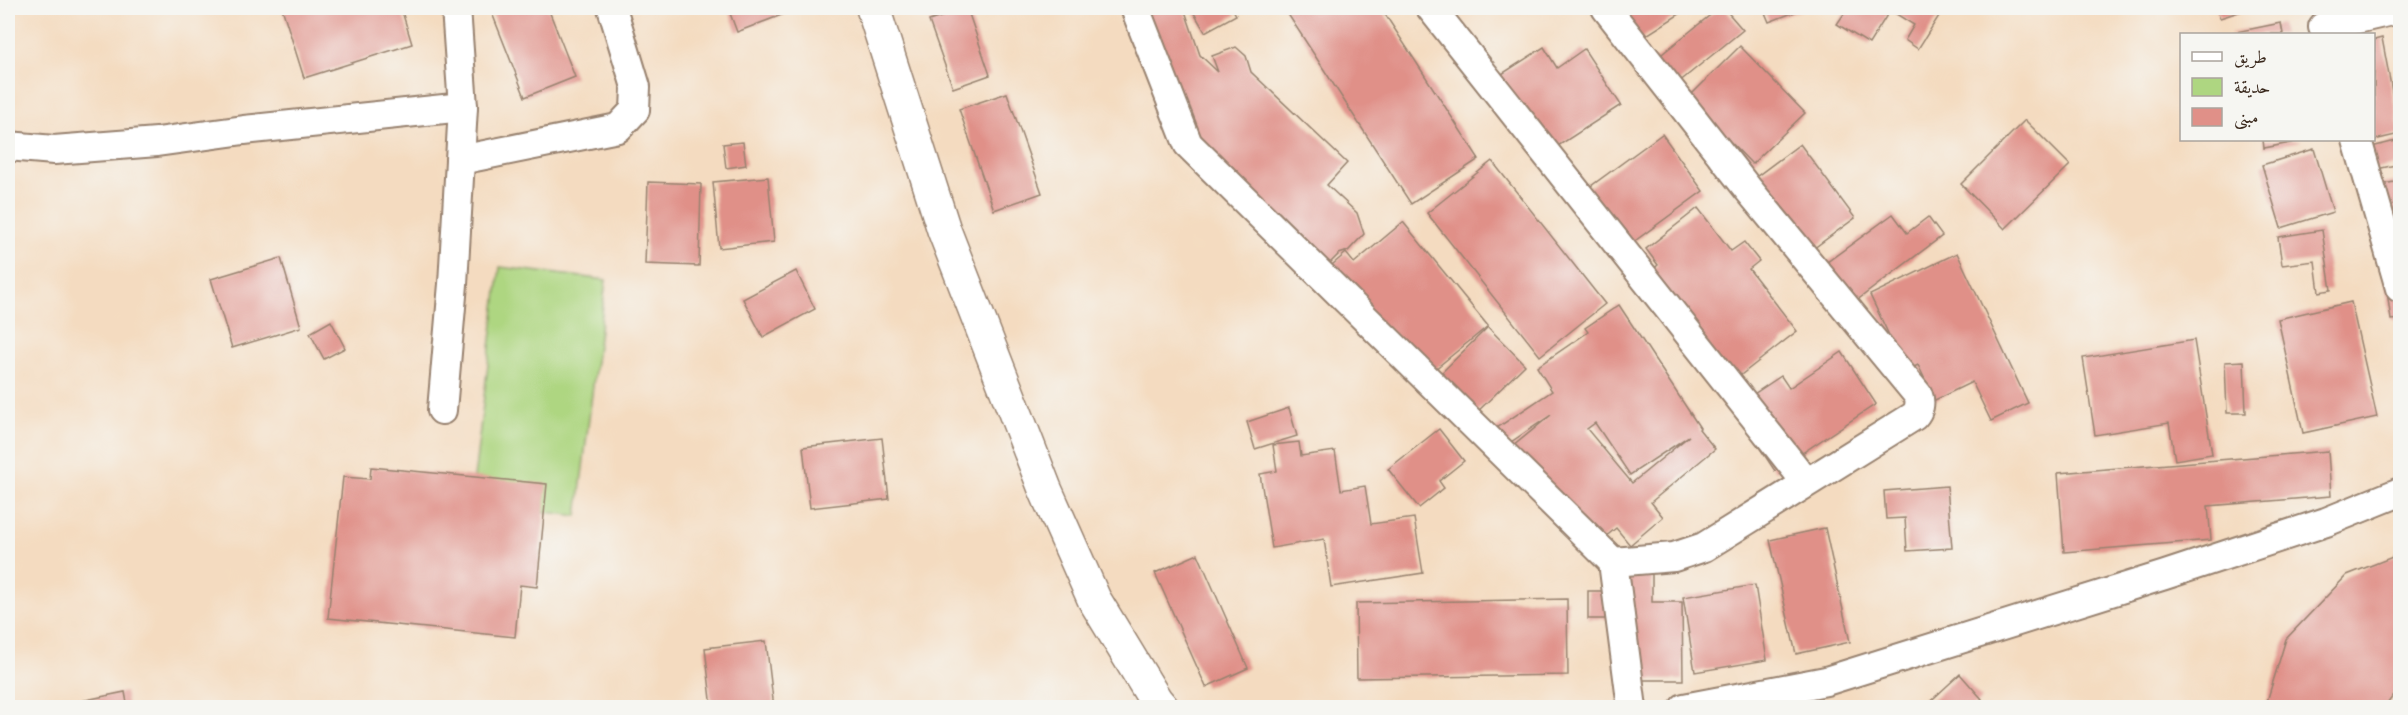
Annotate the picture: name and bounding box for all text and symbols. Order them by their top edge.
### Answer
legend [2180,33,2375,141]
text: طريق [2234,45,2267,69]
text: حديقة [2234,75,2270,98]
text: مبنى [2234,105,2259,130]

